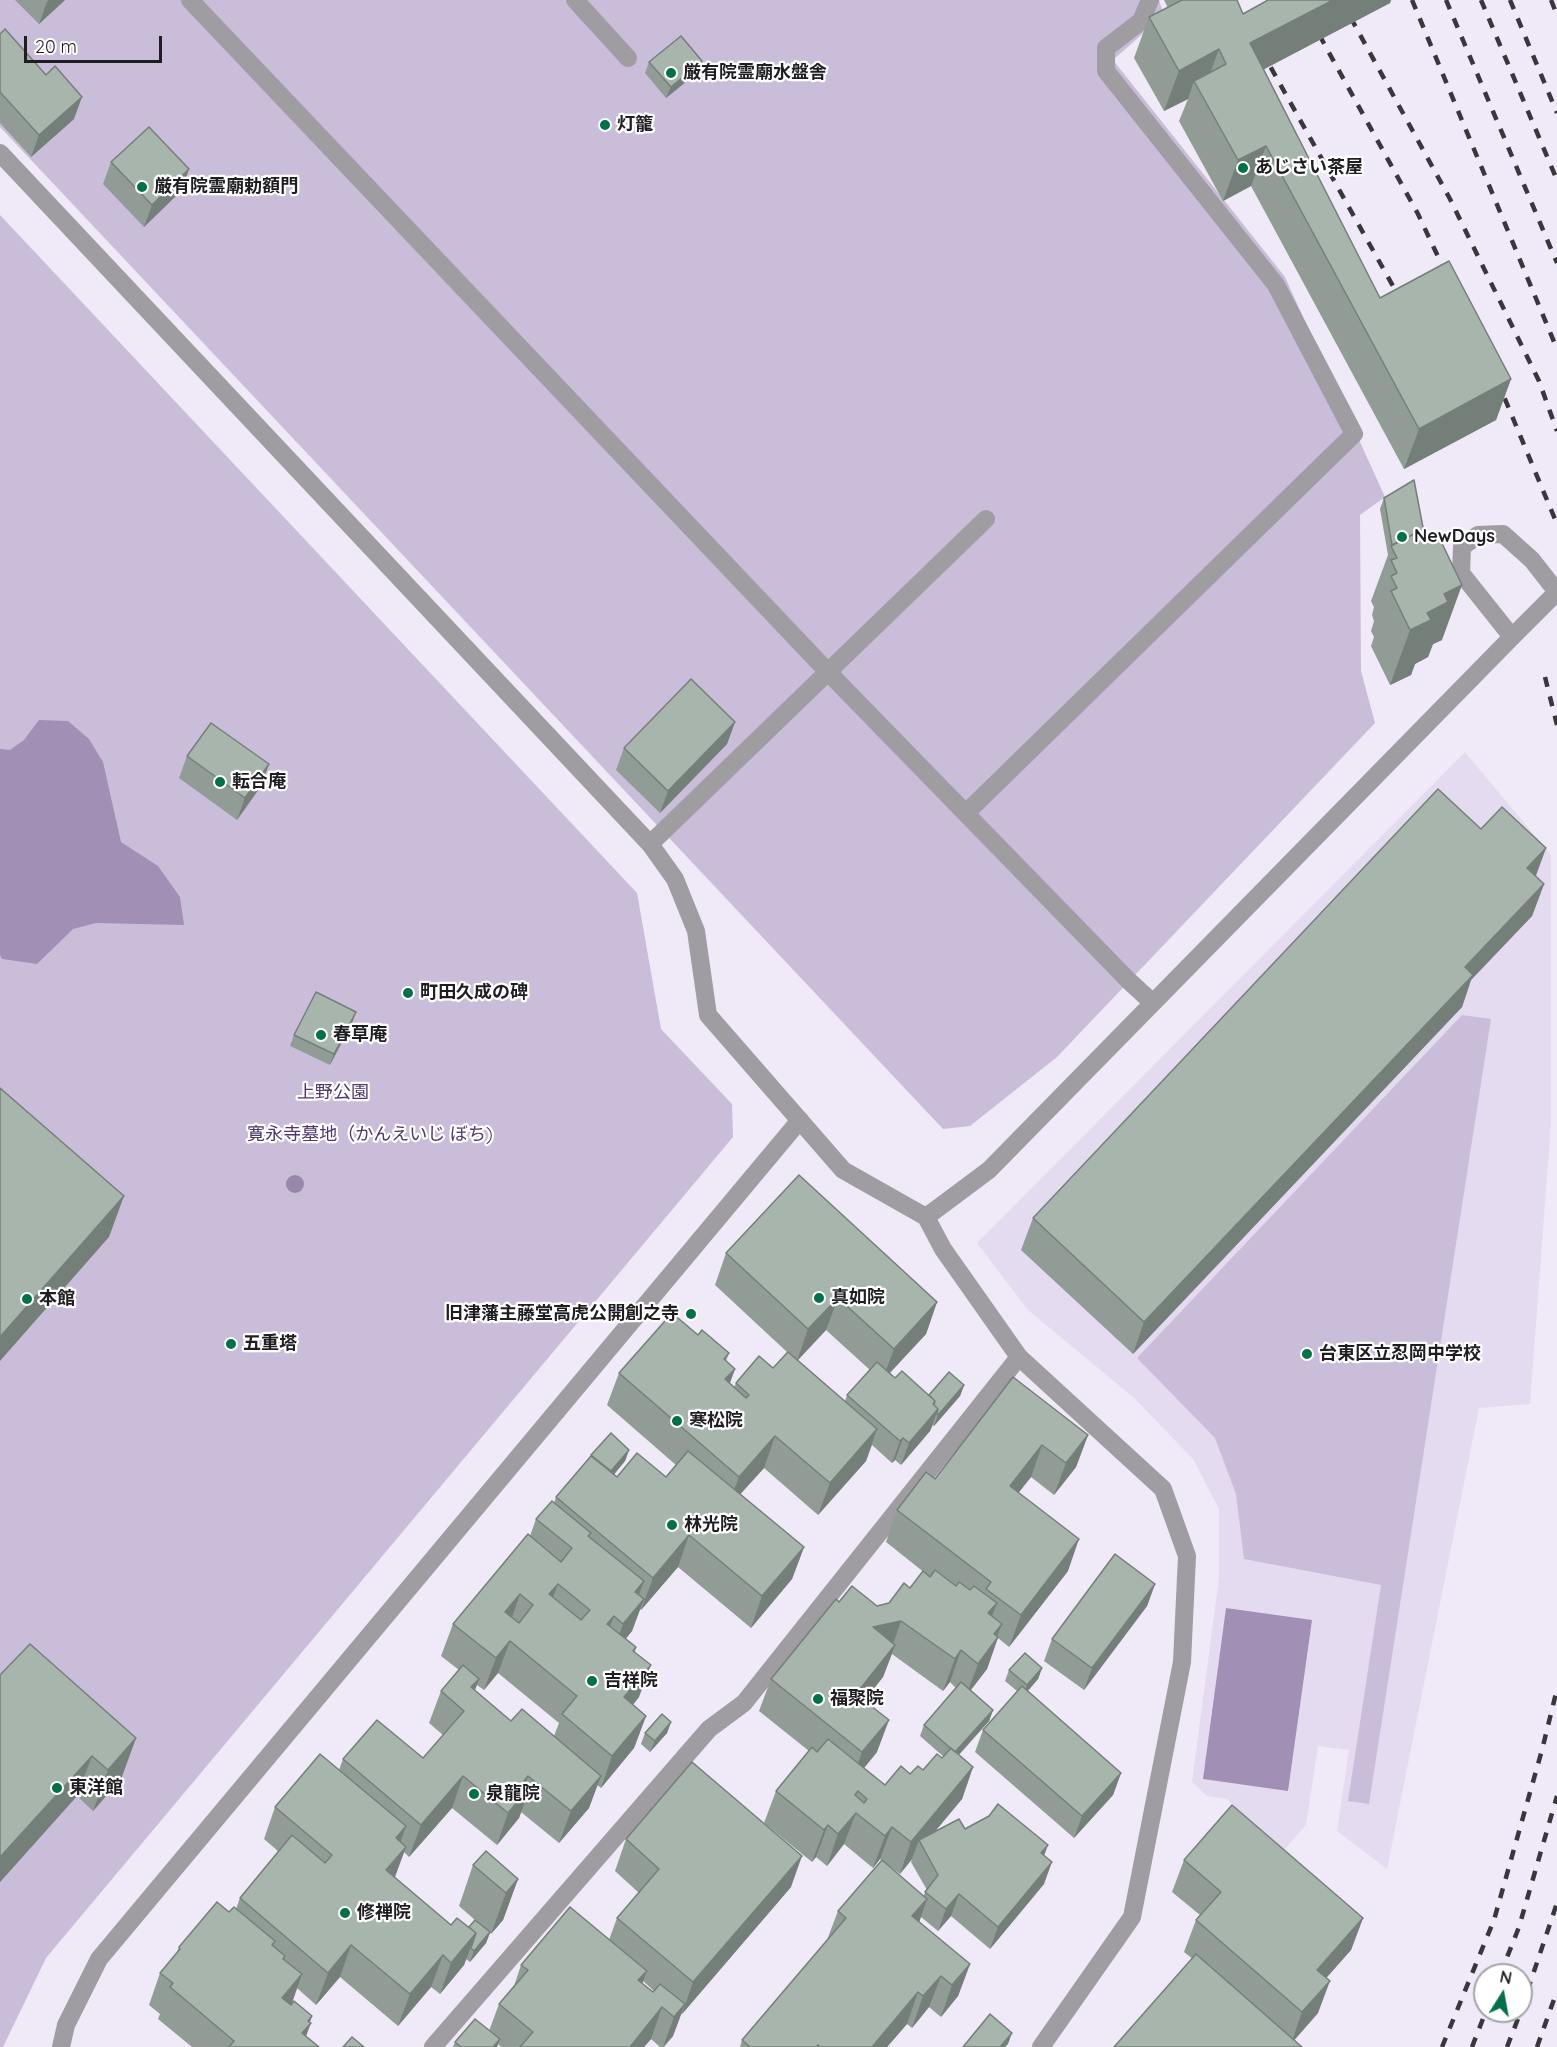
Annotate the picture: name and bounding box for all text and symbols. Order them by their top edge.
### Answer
scale bar [27,24,165,62]
text: 20 m [35,35,77,58]
place label: 厳有院霊廟水盤舎 [683,62,827,84]
marker: 厳有院霊廟水盤舎 [664,66,678,80]
place label: 灯籠 [617,114,653,136]
marker: 灯籠 [598,118,612,132]
place label: あじさい茶屋 [1255,157,1363,179]
marker: あじさい茶屋 [1236,161,1250,175]
place label: 厳有院霊廟勅額門 [154,176,298,198]
marker: 厳有院霊廟勅額門 [135,180,149,194]
place label: NewDays [1414,526,1495,548]
marker: NewDays [1395,530,1409,544]
place label: 転合庵 [232,771,286,793]
marker: 転合庵 [213,775,227,789]
place label: 町田久成の碑 [420,982,528,1004]
marker: 町田久成の碑 [401,986,415,1000]
place label: 春草庵 [333,1024,387,1046]
marker: 春草庵 [314,1028,328,1042]
park label: 上野公園 [297,1082,369,1104]
park label: 寛永寺墓地（かんえいじ ぼち) [247,1124,493,1146]
place label: 真如院 [831,1287,885,1309]
place label: 本館 [39,1288,75,1310]
marker: 真如院 [812,1291,826,1305]
marker: 本館 [20,1292,34,1306]
place label: 旧津藩主藤堂高虎公開創之寺 [445,1303,679,1325]
marker: 旧津藩主藤堂高虎公開創之寺 [684,1307,698,1321]
place label: 五重塔 [243,1333,297,1355]
marker: 五重塔 [224,1337,238,1351]
place label: 台東区立忍岡中学校 [1319,1343,1481,1365]
marker: 台東区立忍岡中学校 [1300,1347,1314,1361]
place label: 寒松院 [689,1410,743,1432]
marker: 寒松院 [670,1414,684,1428]
place label: 林光院 [684,1514,738,1536]
marker: 林光院 [665,1518,679,1532]
place label: 吉祥院 [604,1670,658,1692]
marker: 吉祥院 [585,1674,599,1688]
place label: 福聚院 [830,1688,884,1710]
marker: 福聚院 [811,1692,825,1706]
place label: 東洋館 [69,1777,123,1799]
marker: 東洋館 [50,1781,64,1795]
place label: 泉龍院 [486,1783,540,1805]
marker: 泉龍院 [467,1787,481,1801]
place label: 修禅院 [357,1902,411,1924]
marker: 修禅院 [338,1906,352,1920]
north arrow [1473,1963,1533,2023]
text: N [1498,1966,1514,1988]

